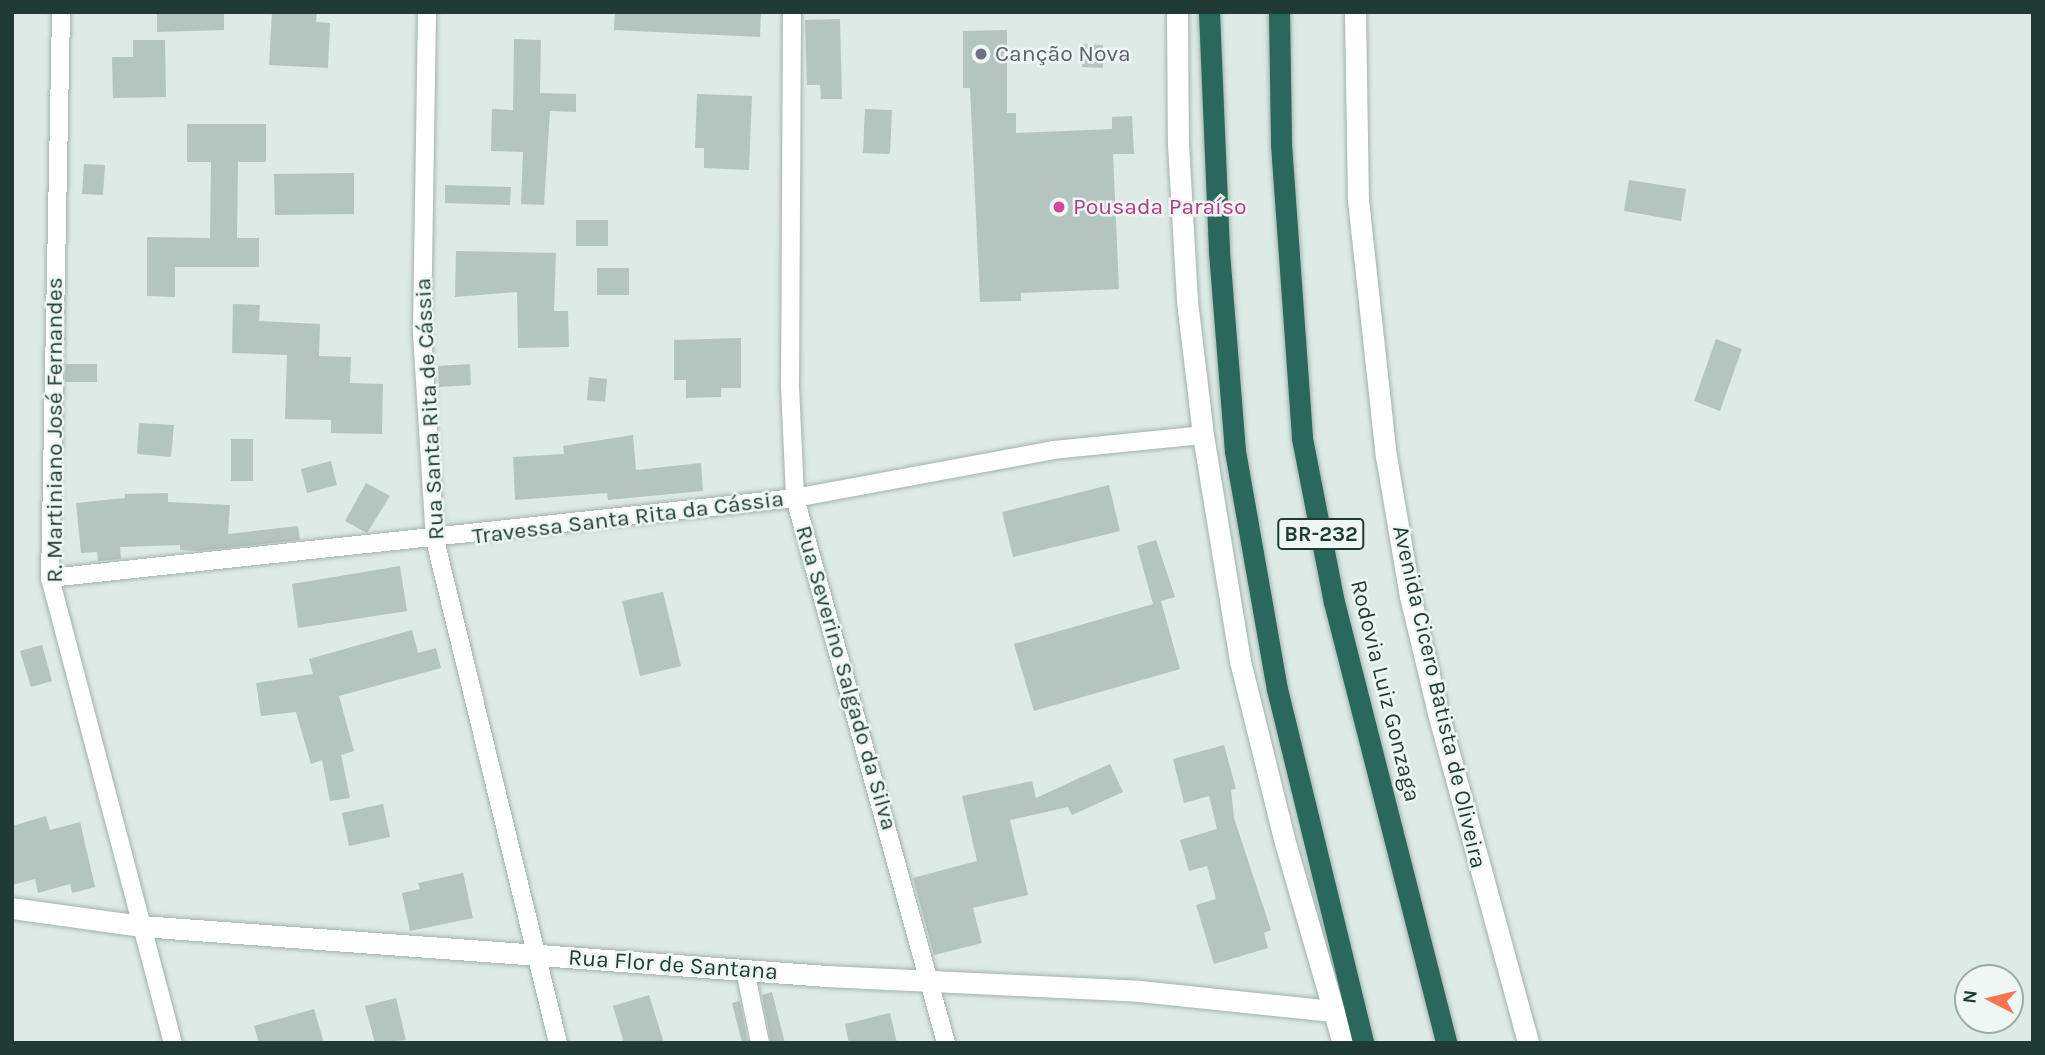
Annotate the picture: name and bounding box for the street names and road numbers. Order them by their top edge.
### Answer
street label: R. Martiniano José Fernandes [41,277,69,583]
street label: Rua Santa Rita de Cássia [409,277,451,541]
street label: Travessa Santa Rita da Cássia [471,485,785,551]
road number: BR-232 [1277,516,1365,552]
street label: Rua Severino Salgado da Silva [789,522,903,834]
street label: Avenida Cicero Batista de Oliveira [1386,523,1492,871]
street label: Rodovia Luiz Gonzaga [1344,577,1426,805]
street label: Rua Flor de Santana [567,944,779,986]

